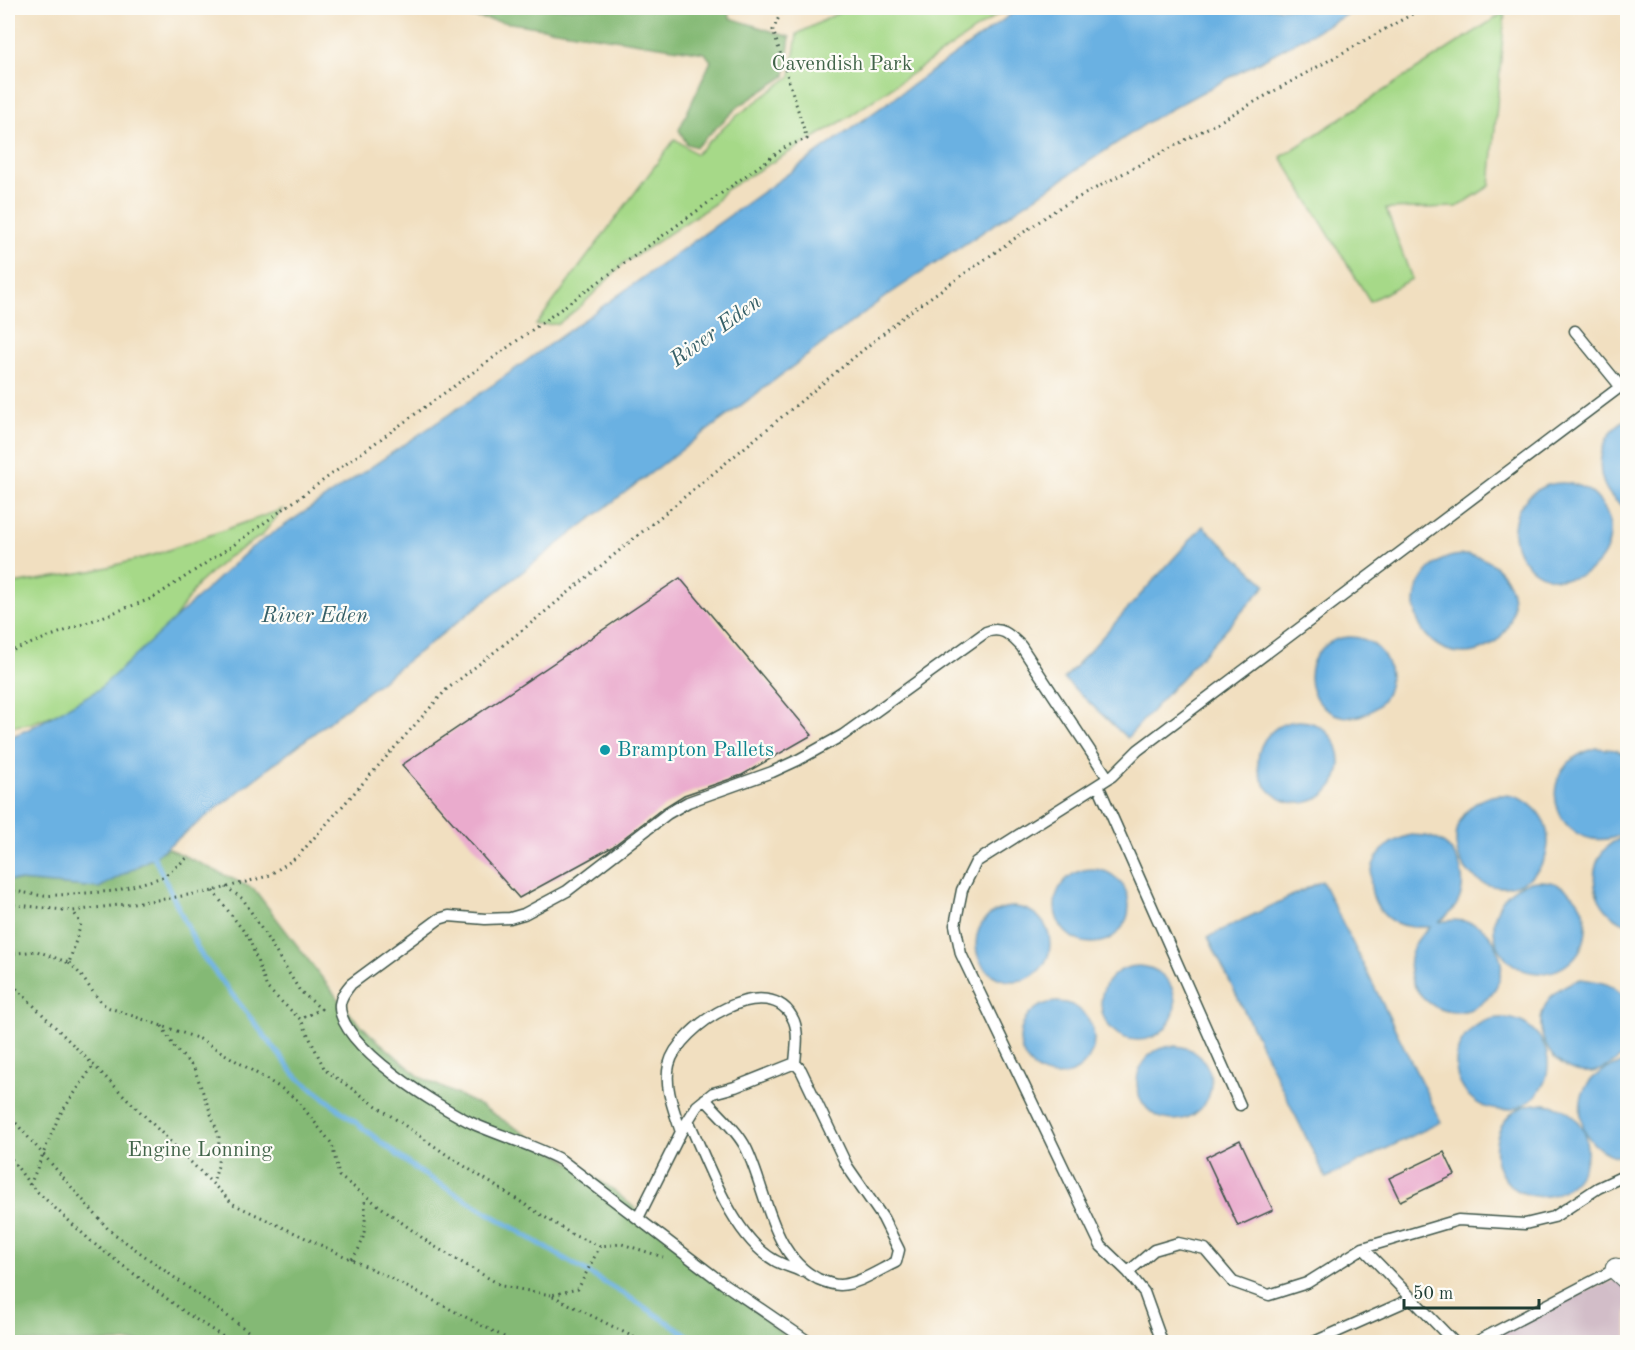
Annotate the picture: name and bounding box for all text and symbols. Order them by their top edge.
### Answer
park label: Cavendish Park [771,54,913,75]
water label: River Eden [665,290,766,372]
water label: River Eden [261,605,369,627]
place label: Brampton Pallets [617,740,774,761]
marker: Brampton Pallets [598,743,612,757]
park label: Engine Lonning [127,1140,273,1161]
scale bar [1404,1272,1539,1310]
text: 50 m [1413,1285,1453,1303]

